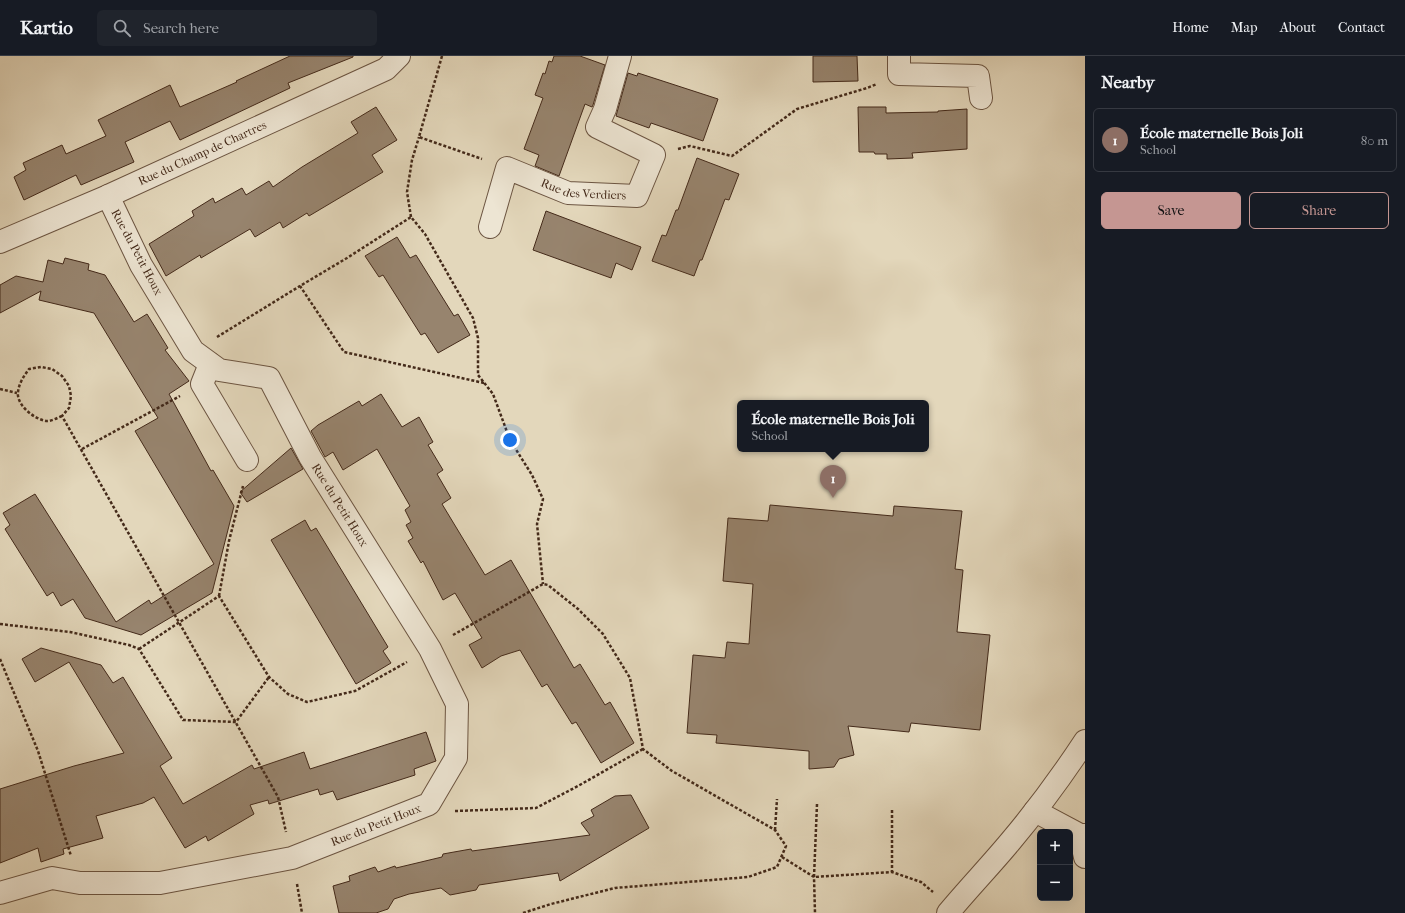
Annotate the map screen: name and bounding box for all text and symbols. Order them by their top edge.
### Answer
search box [97,10,377,46]
text: Kartio [20,17,73,39]
icon: search [111,17,133,39]
text: Search here [143,19,219,37]
text: Home [1172,19,1209,36]
text: Map [1231,19,1258,36]
text: About [1280,19,1316,36]
text: Contact [1338,19,1385,36]
text: Nearby [1101,72,1155,92]
street label: Rue du Champ de Chartres [136,117,269,188]
text: École maternelle Bois Joli [1140,124,1303,142]
text: 1 [1113,133,1117,148]
text: 80 m [1361,133,1388,148]
text: School [1140,142,1176,157]
street label: Rue des Verdiers [539,176,627,203]
button: Save [1101,192,1241,229]
button: Share [1249,192,1389,229]
street label: Rue du Petit Houx [108,207,166,298]
popup [737,400,929,452]
text: École maternelle Bois Joli [751,410,915,428]
text: School [751,428,788,443]
your location [500,430,520,450]
street label: Rue du Petit Houx [309,461,372,550]
pin: 1 [820,465,846,498]
street label: Rue du Petit Houx [329,801,424,849]
map controls [1037,829,1073,901]
button: + [1037,829,1073,865]
button: − [1037,865,1073,901]

